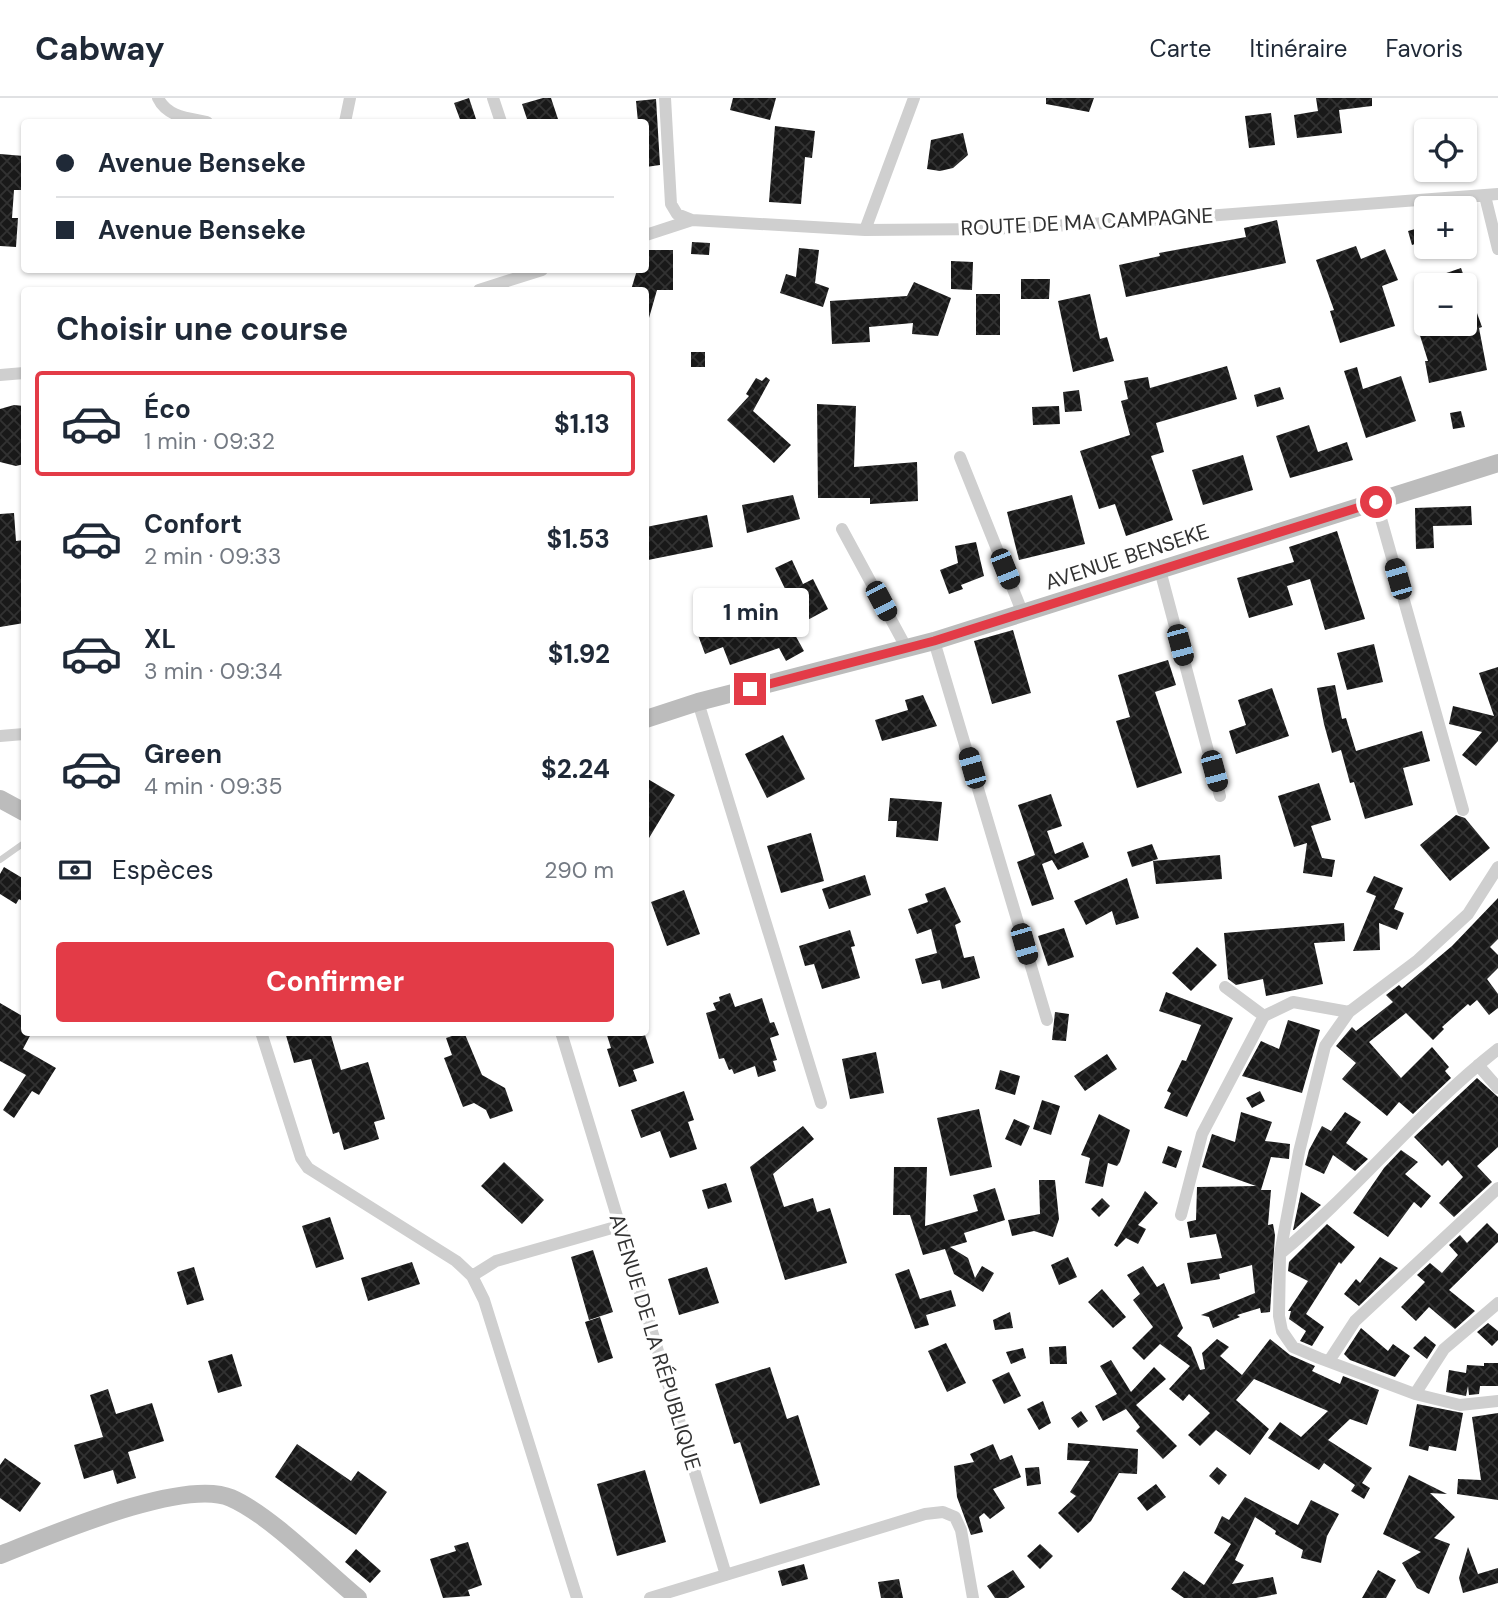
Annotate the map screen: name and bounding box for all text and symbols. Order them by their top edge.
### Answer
text: Cabway [35,27,165,70]
text: Carte [1150,33,1211,64]
text: Itinéraire [1249,33,1347,64]
text: Favoris [1385,33,1463,64]
map controls [1414,119,1477,336]
button: locate [1414,119,1477,182]
text: Avenue Benseke [98,146,306,180]
button: + [1414,196,1477,259]
street label: ROUTE DE MA CAMPAGNE [960,201,1214,243]
text: Avenue Benseke [98,213,306,247]
button: − [1414,273,1477,336]
text: Choisir une course [56,308,348,350]
icon: car [60,392,123,455]
text: Éco [144,392,191,426]
text: $1.13 [554,407,610,441]
text: 1 min · 09:32 [144,426,275,456]
route start [1360,486,1392,518]
icon: car [60,507,123,570]
text: Confort [144,507,242,541]
street label: AVENUE BENSEKE [1041,517,1213,597]
text: $1.53 [546,522,610,556]
text: 2 min · 09:33 [144,541,281,571]
car [988,546,1023,592]
car [1383,556,1414,602]
car [862,578,901,624]
callout: 1 min [692,588,808,636]
text: 1 min [723,597,779,627]
icon: car [60,622,123,685]
text: XL [144,622,176,656]
car [1165,622,1196,668]
text: $1.92 [548,637,610,671]
text: 3 min · 09:34 [144,656,282,686]
route end [734,673,766,705]
icon: car [60,737,123,800]
text: Green [144,737,222,771]
car [957,745,988,791]
car [1199,748,1230,794]
text: $2.24 [541,752,610,786]
text: 4 min · 09:35 [144,771,283,801]
icon: cash [56,851,94,889]
text: Espèces [112,853,213,887]
text: 290 m [544,855,614,885]
car [1009,921,1040,967]
button: Confirmer [56,942,614,1022]
street label: AVENUE DE LA RÉPUBLIQUE [603,1210,707,1474]

